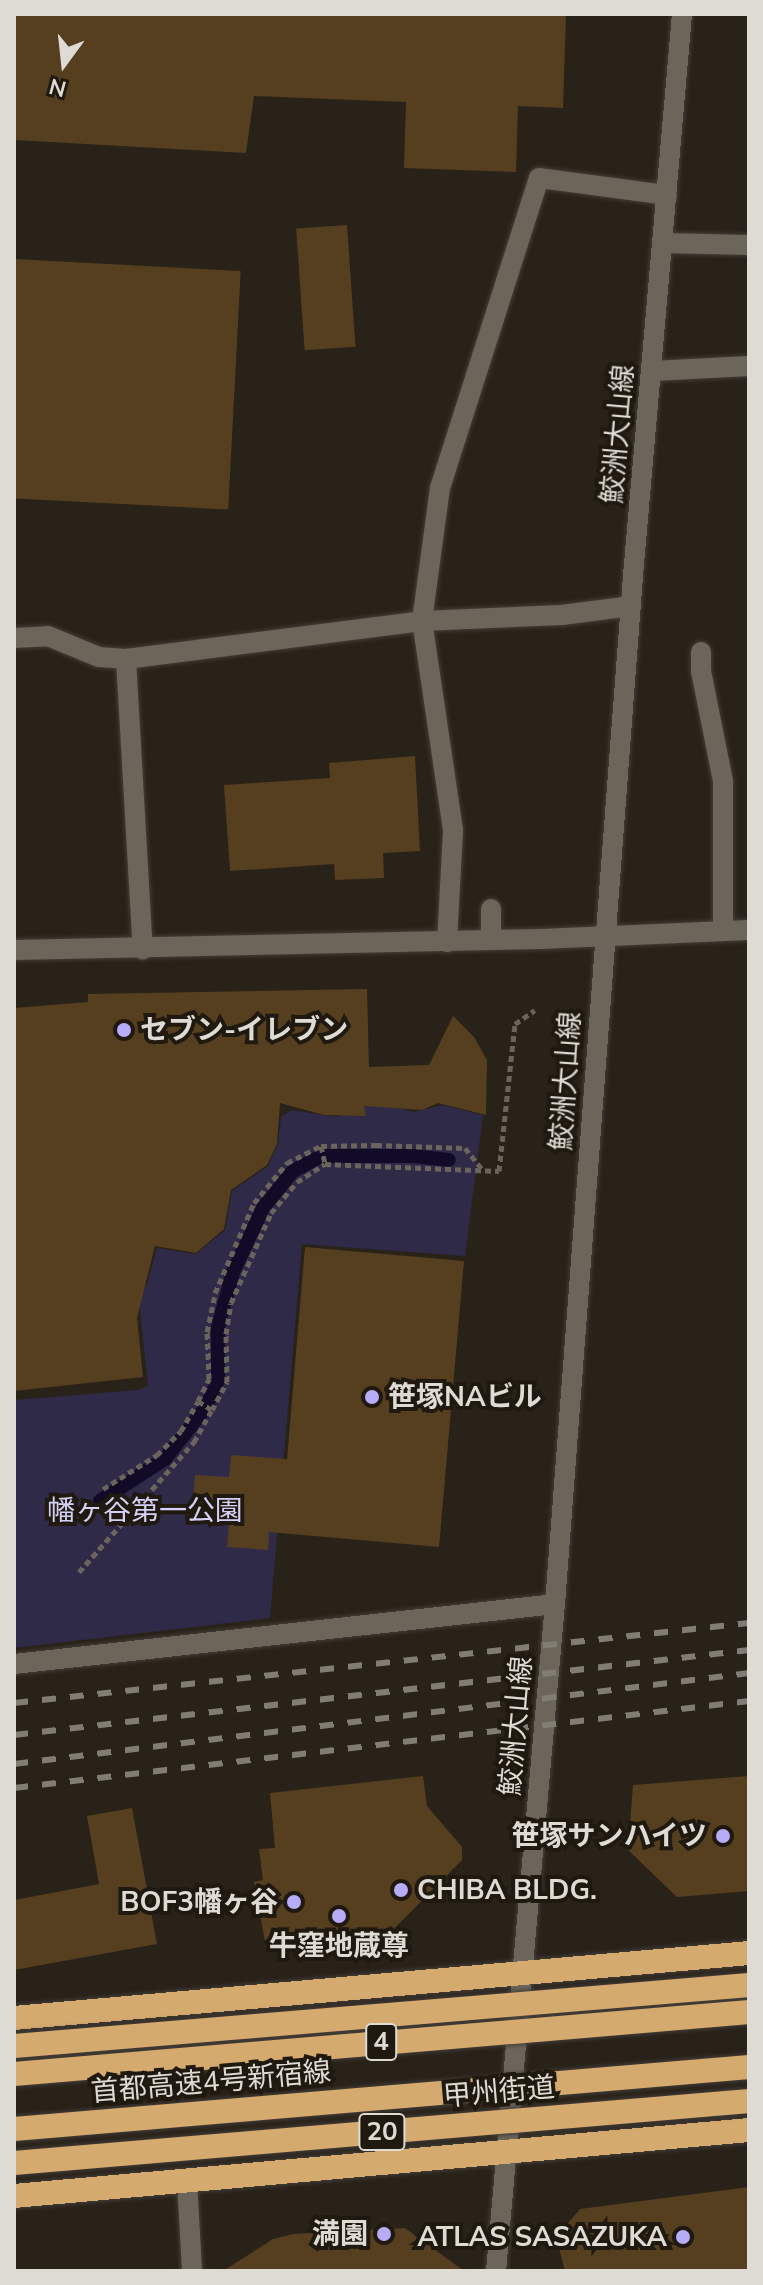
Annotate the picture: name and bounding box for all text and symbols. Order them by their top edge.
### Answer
north arrow [24,24,104,104]
text: N [46,71,70,104]
street label: 鮫洲大山線 [595,363,641,505]
street label: 鮫洲大山線 [544,1010,588,1152]
place label: セブン-イレブン [140,1013,348,1047]
marker: セブン-イレブン [115,1021,133,1039]
place label: 笹塚NAビル [388,1380,542,1414]
marker: 笹塚NAビル [363,1388,381,1406]
park label: 幡ヶ谷第一公園 [47,1494,243,1528]
street label: 鮫洲大山線 [493,1655,539,1797]
place label: 笹塚サンハイツ [511,1819,707,1853]
marker: 笹塚サンハイツ [714,1827,732,1845]
place label: CHIBA BLDG. [417,1873,597,1907]
marker: CHIBA BLDG. [392,1881,410,1899]
place label: BOF3幡ヶ谷 [120,1885,278,1919]
marker: BOF3幡ヶ谷 [285,1893,303,1911]
marker: 牛窪地蔵尊 [330,1907,348,1925]
place label: 牛窪地蔵尊 [269,1929,409,1963]
road number: 4 [365,2020,397,2064]
street label: 首都高速4号新宿線 [90,2055,332,2109]
street label: 甲州街道 [442,2070,556,2114]
road number: 20 [358,2110,406,2154]
place label: 満園 [312,2217,368,2251]
place label: ATLAS SASAZUKA [417,2220,667,2254]
marker: 満園 [375,2225,393,2243]
marker: ATLAS SASAZUKA [674,2228,692,2246]

